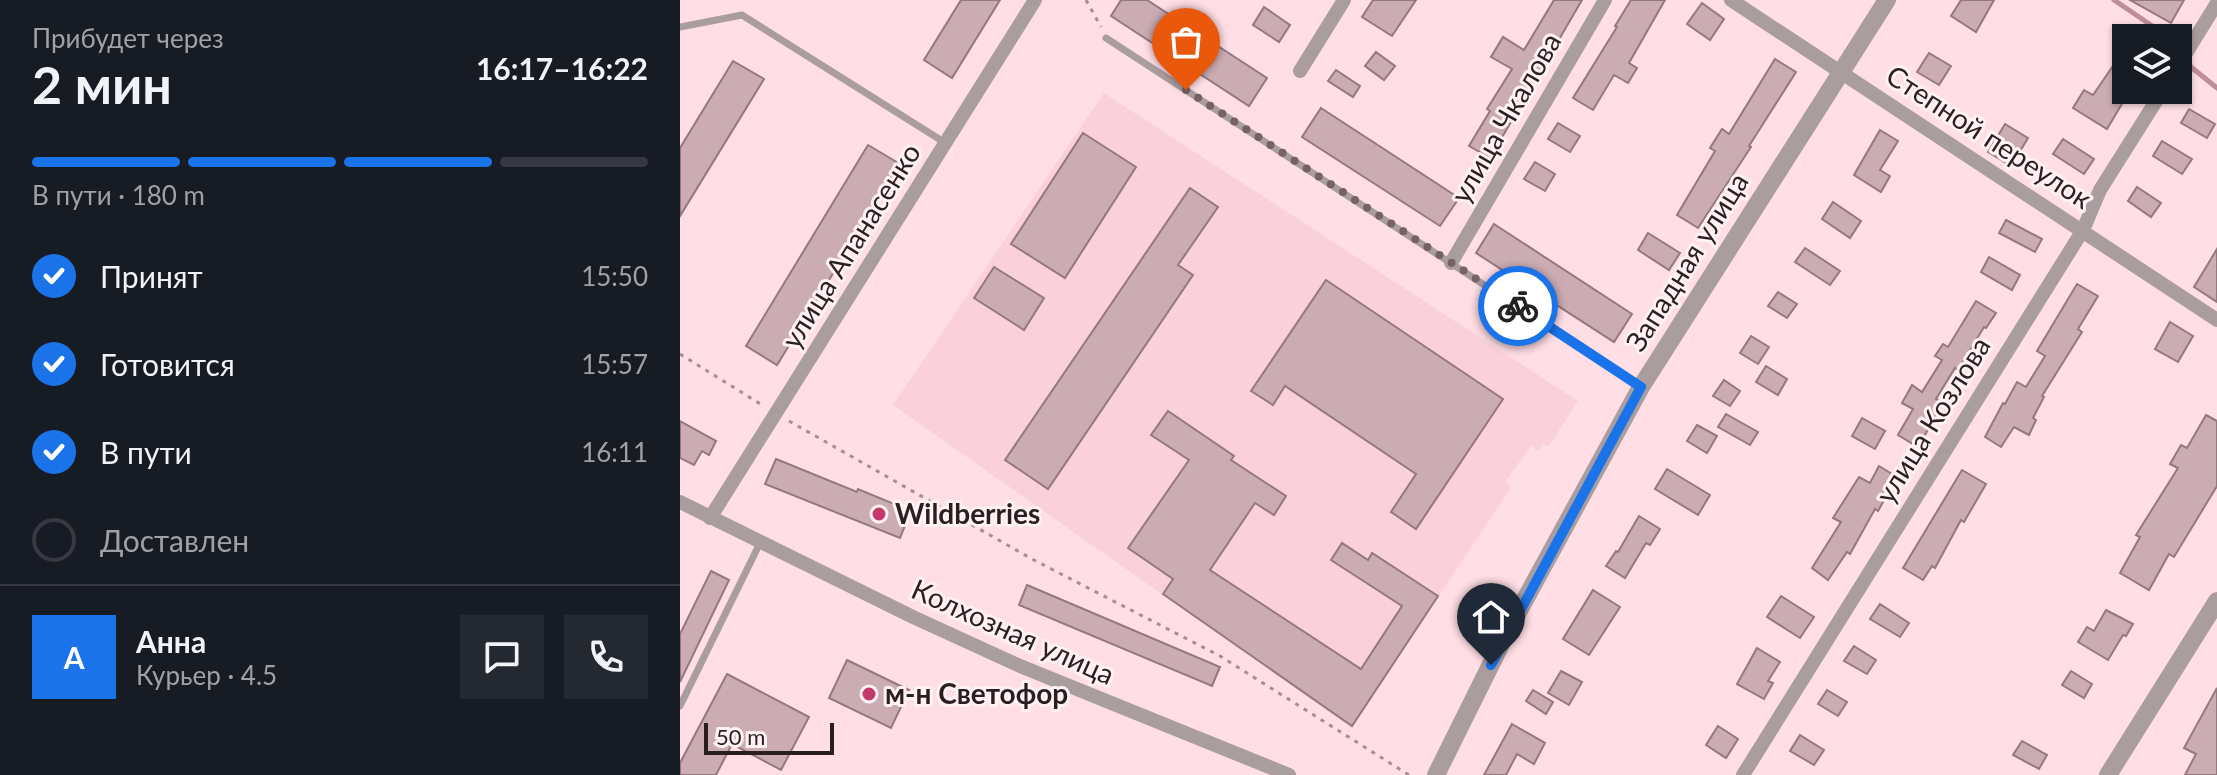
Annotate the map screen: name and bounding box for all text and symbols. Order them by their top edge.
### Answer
pin [1152,8,1220,90]
icon: bag [1164,20,1208,64]
text: Прибудет через [32,22,224,54]
map controls [2112,24,2192,104]
button: layers [2112,24,2192,104]
street label: улица Чкалова [1443,27,1567,208]
text: 16:17–16:22 [476,50,648,86]
text: 2 мин [32,53,172,115]
street label: Степной переулок [1881,57,2099,215]
street label: улица Апанасенко [773,137,927,354]
street label: Западная улица [1618,166,1755,357]
text: В пути · 180 m [32,179,205,211]
icon: check [32,254,76,298]
text: Принят [100,258,203,294]
text: 15:50 [581,260,648,292]
courier [1478,266,1558,346]
icon: bike [1496,284,1540,328]
street label: улица Козлова [1868,330,1997,509]
icon: check [32,342,76,386]
text: Готовится [100,346,235,382]
text: 15:57 [581,348,648,380]
icon: check [32,430,76,474]
text: В пути [100,434,192,470]
text: 16:11 [581,436,648,468]
place label: Wildberries [895,496,1040,530]
marker: Wildberries [870,505,888,523]
text: Доставлен [100,522,249,558]
street label: Колхозная улица [907,571,1120,691]
pin [1457,583,1525,665]
icon: home [1469,595,1513,639]
button: chat [460,615,544,699]
button: phone [564,615,648,699]
text: Анна [136,623,206,659]
text: А [64,639,84,675]
text: Курьер · 4.5 [136,659,277,691]
place label: м-н Светофор [885,676,1068,710]
marker: м-н Светофор [860,685,878,703]
scale bar [704,719,834,755]
text: 50 m [716,723,765,750]

